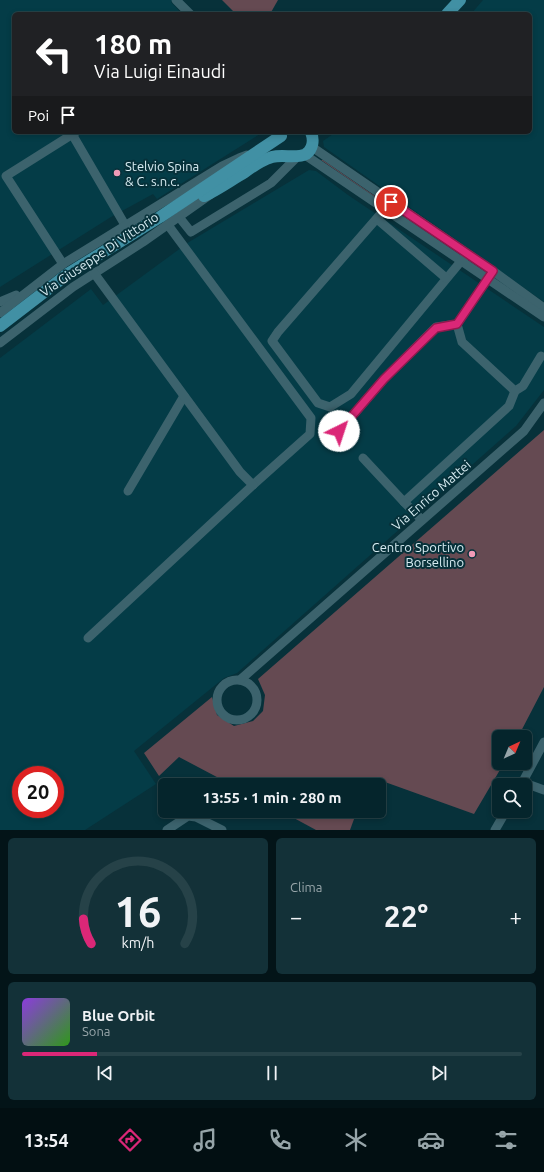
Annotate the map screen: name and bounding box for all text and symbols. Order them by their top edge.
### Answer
icon: left [28,28,80,80]
text: 180 m [94,28,172,59]
text: Via Luigi Einaudi [94,61,226,81]
icon: arrive [57,104,79,126]
text: Poi [28,107,49,124]
place label: Stelvio Spina & C. s.n.c. [125,159,199,188]
marker: Stelvio Spina & C. s.n.c. [112,168,122,178]
pin [374,185,408,219]
icon: arrive [380,191,402,213]
street label: Via Giuseppe Di Vittorio [37,209,161,299]
position arrow [318,410,360,452]
street label: Via Enrico Mattei [389,457,473,533]
place label: Centro Sportivo Borsellino [372,540,464,569]
marker: Centro Sportivo Borsellino [467,549,477,559]
north arrow [492,730,532,770]
map controls [492,730,532,818]
speed limit sign: 20 [12,766,64,818]
button: search [492,778,532,818]
text: 13:55 · 1 min · 280 m [203,789,341,806]
text: Clima [290,880,322,894]
text: 16 [115,888,161,935]
text: 22° [384,899,428,933]
text: − [290,904,302,929]
text: + [510,904,522,929]
text: km/h [122,935,154,951]
text: Blue Orbit [82,1007,155,1024]
text: Sona [82,1024,111,1038]
icon: previous [94,1062,116,1084]
icon: pause [261,1062,283,1084]
icon: next [428,1062,450,1084]
icon: directions [116,1126,144,1154]
icon: music [191,1126,219,1154]
icon: phone [266,1126,294,1154]
icon: climate [342,1126,370,1154]
icon: car [417,1126,445,1154]
icon: filters [492,1126,520,1154]
text: 13:54 [24,1130,69,1150]

